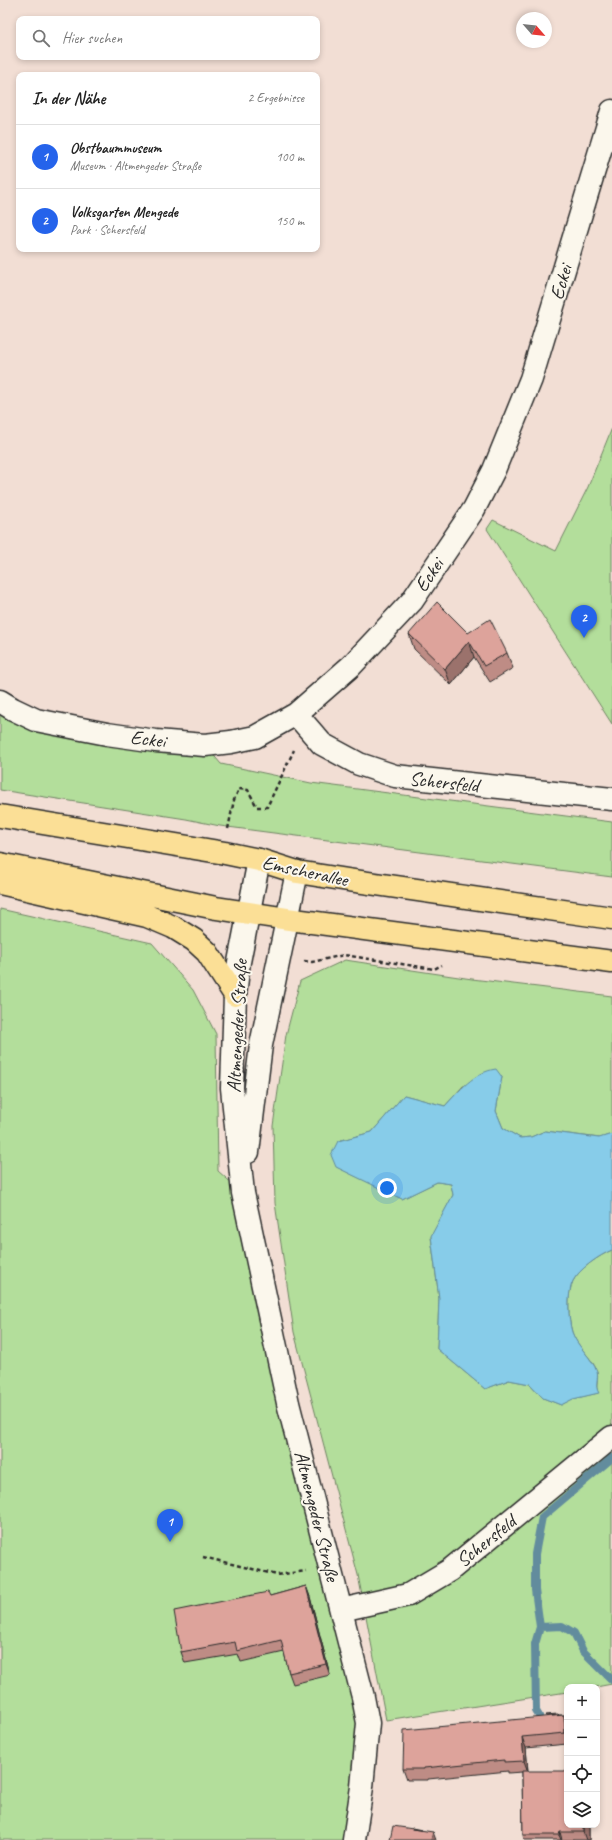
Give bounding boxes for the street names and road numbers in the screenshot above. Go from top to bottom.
street label: Eckei [544,259,579,303]
street label: Eckei [409,552,450,597]
street label: Eckei [129,724,169,754]
street label: Schersfeld [408,766,483,798]
street label: Emscherallee [260,850,352,893]
street label: Altmengeder Straße [221,957,253,1093]
street label: Altmengeder Straße [289,1448,346,1585]
street label: Schersfeld [451,1507,523,1573]

